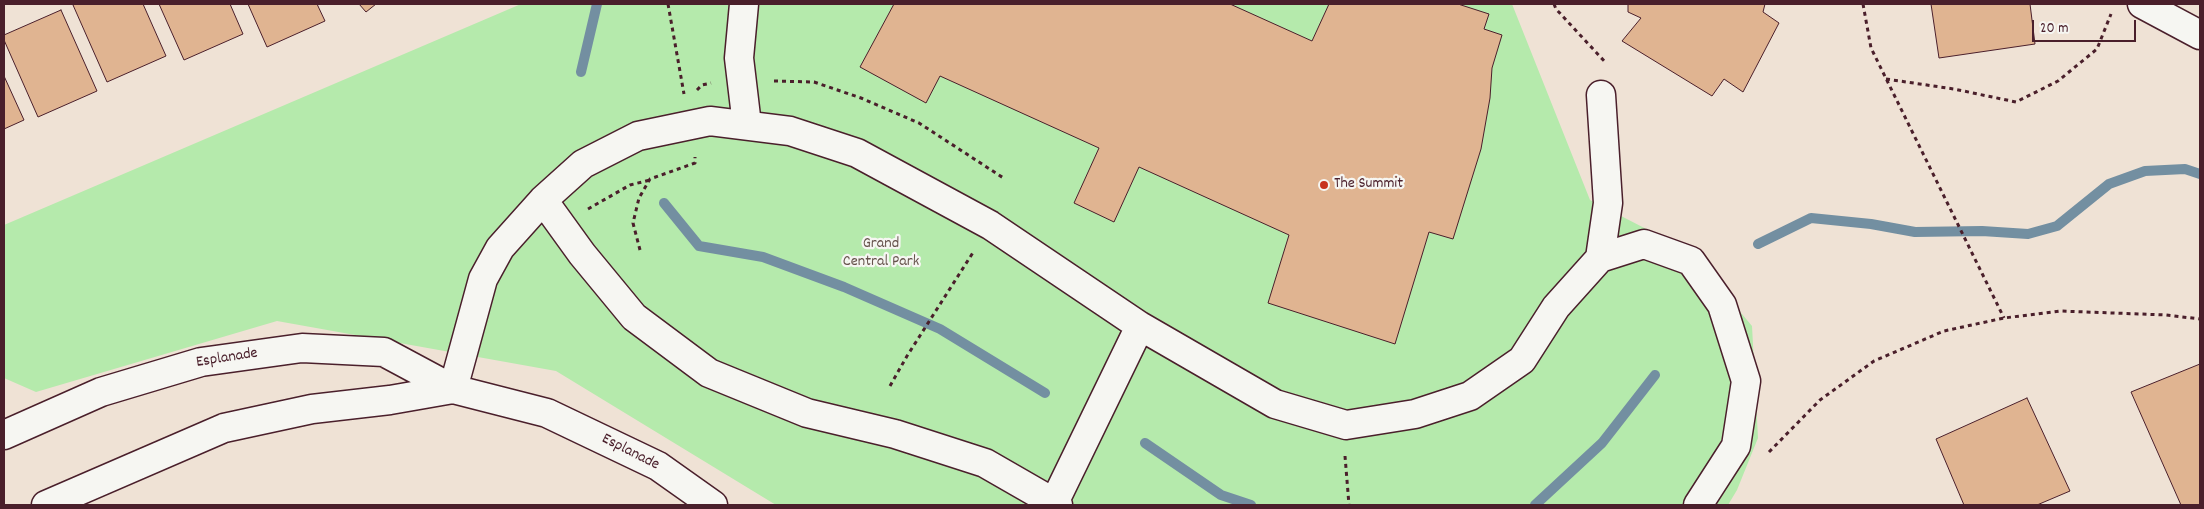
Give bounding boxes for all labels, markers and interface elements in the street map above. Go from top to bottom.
scale bar [2034,10,2138,42]
text: 20 m [2040,18,2068,40]
place label: The Summit [1334,175,1403,195]
marker: The Summit [1318,179,1330,191]
park label: Grand Central Park [843,235,919,273]
street label: Esplanade [195,345,259,373]
street label: Esplanade [598,430,662,476]

